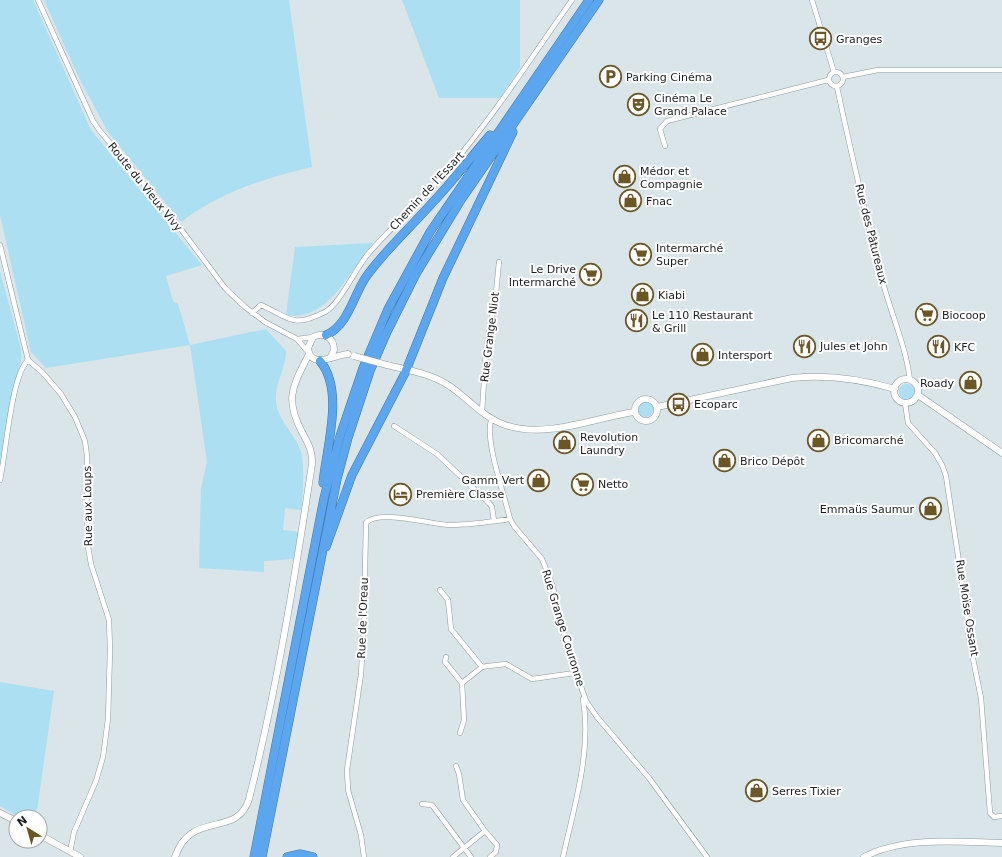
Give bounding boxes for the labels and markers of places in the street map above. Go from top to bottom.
bus stop icon: Granges [807,26,833,52]
place label: Granges [836,33,883,46]
parking icon: Parking Cinéma [598,64,624,90]
place label: Parking Cinéma [626,71,712,84]
theatre icon: Cinéma Le Grand Palace [625,91,651,117]
place label: Cinéma Le Grand Palace [654,92,727,118]
shop icon: Médor et Compagnie [612,164,638,190]
place label: Médor et Compagnie [640,165,703,191]
shop icon: Fnac [617,188,643,214]
place label: Fnac [646,195,672,208]
supermarket icon: Intermarché Super [628,241,654,267]
place label: Intermarché Super [656,242,723,268]
supermarket icon: Le Drive Intermarché [578,262,604,288]
place label: Le Drive Intermarché [509,263,576,289]
shop icon: Kiabi [629,282,655,308]
place label: Kiabi [658,289,685,302]
supermarket icon: Biocoop [913,302,939,328]
restaurant icon: Le 110 Restaurant & Grill [624,308,650,334]
place label: Le 110 Restaurant & Grill [652,309,754,335]
place label: Biocoop [942,309,986,322]
restaurant icon: Jules et John [792,333,818,359]
restaurant icon: KFC [926,334,952,360]
place label: Jules et John [819,340,888,353]
place label: KFC [954,341,976,354]
shop icon: Intersport [690,342,716,368]
place label: Intersport [718,349,773,362]
shop icon: Roady [957,370,983,396]
place label: Roady [920,377,954,390]
bus stop icon: Ecoparc [665,391,691,417]
place label: Ecoparc [694,398,738,411]
shop icon: Bricomarché [806,427,832,453]
shop icon: Revolution Laundry [552,430,578,456]
place label: Revolution Laundry [580,431,638,457]
place label: Bricomarché [834,434,904,447]
shop icon: Brico Dépôt [711,448,737,474]
place label: Brico Dépôt [740,455,805,468]
shop icon: Gamm Vert [526,467,552,493]
supermarket icon: Netto [569,471,595,497]
place label: Gamm Vert [462,474,525,487]
place label: Netto [598,478,629,491]
hotel icon: Première Classe [387,481,413,507]
place label: Première Classe [416,488,505,501]
shop icon: Emmaüs Saumur [917,496,943,522]
place label: Emmaüs Saumur [820,503,914,516]
shop icon: Serres Tixier [743,778,769,804]
place label: Serres Tixier [772,785,841,798]

